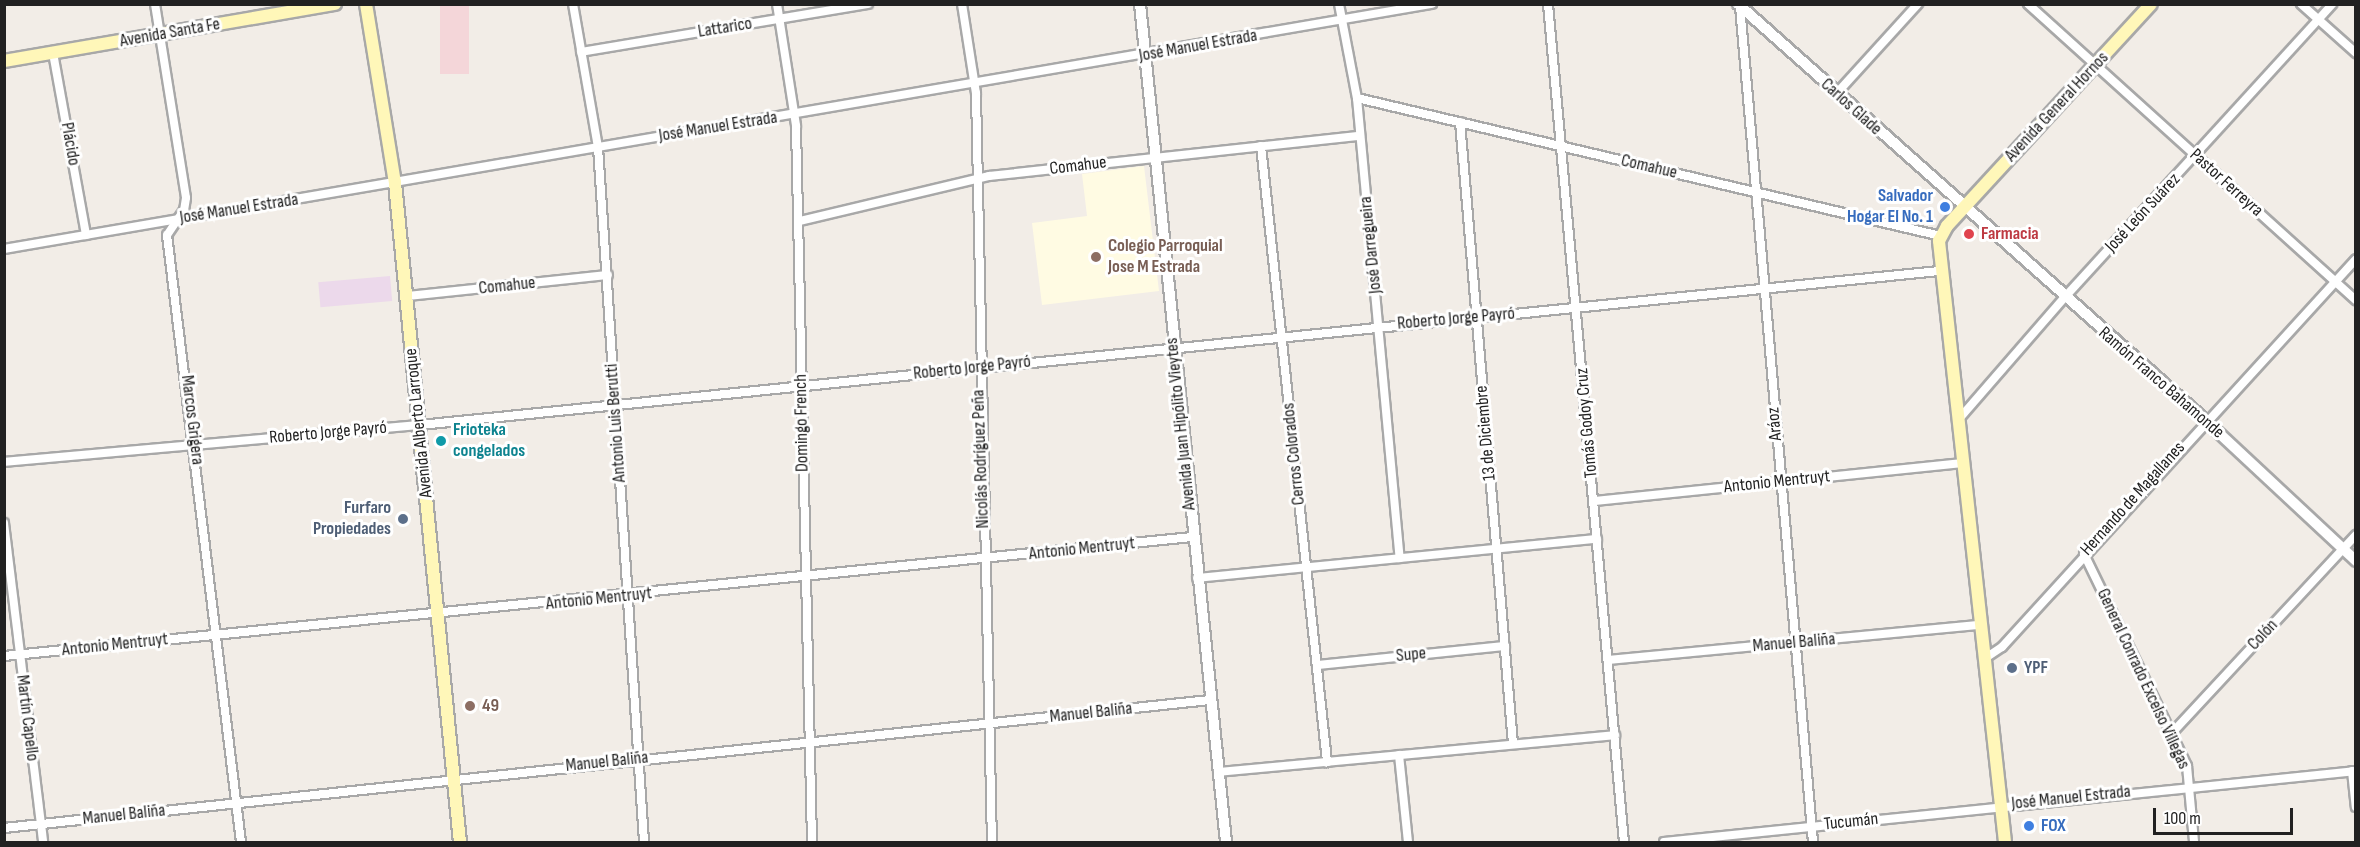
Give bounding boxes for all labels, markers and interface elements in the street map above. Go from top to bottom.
street label: Lattarico [696,13,754,43]
street label: Avenida Santa Fe [118,14,222,52]
street label: José Manuel Estrada [1137,25,1259,67]
street label: Avenida General Hornos [2001,48,2113,166]
street label: Carlos Glade [1816,74,1886,140]
street label: José Manuel Estrada [657,107,779,147]
street label: Plácido [56,121,84,167]
street label: Pastor Ferreyra [2185,144,2267,222]
street label: Comahue [1619,150,1679,184]
street label: Comahue [1048,152,1108,180]
street label: José León Suárez [2101,169,2185,257]
place label: Salvador Hogar El No. 1 [1847,186,1933,228]
street label: José Manuel Estrada [178,189,300,229]
street label: José Darregueira [1355,195,1387,295]
marker: Salvador Hogar El No. 1 [1938,200,1952,214]
place label: Farmacia [1981,223,2039,245]
marker: Farmacia [1962,227,1976,241]
place label: Colegio Parroquial Jose M Estrada [1108,236,1223,278]
marker: Colegio Parroquial Jose M Estrada [1089,250,1103,264]
street label: Comahue [478,272,536,300]
street label: Roberto Jorge Payró [1396,303,1516,335]
street label: Ramón Franco Bahamonde [2094,323,2228,443]
street label: Avenida Juan Hipólito Vieytes [1161,337,1201,511]
street label: Avenida Alberto Larroque [400,347,438,499]
street label: Roberto Jorge Payró [912,351,1032,385]
street label: Antonio Luis Berutti [601,363,631,483]
street label: Tomás Godoy Cruz [1571,367,1603,479]
street label: Marcos Grigera [176,374,208,466]
street label: Domingo French [790,374,814,472]
street label: 13 de Diciembre [1471,385,1501,481]
street label: Nicolás Rodríguez Peña [968,389,994,529]
street label: Cerros Colorados [1278,402,1310,506]
street label: Aráoz [1763,406,1787,442]
street label: Roberto Jorge Payró [268,417,388,449]
place label: Frioteka congelados [453,420,525,462]
marker: Frioteka congelados [434,434,448,448]
street label: Hernando de Magallanes [2076,438,2190,560]
street label: Antonio Mentruyt [1723,466,1831,498]
place label: Furfaro Propiedades [313,498,391,540]
marker: Furfaro Propiedades [396,512,410,526]
street label: Antonio Mentruyt [1028,533,1136,565]
street label: Antonio Mentruyt [545,583,653,615]
street label: General Conrado Excelso Villegas [2092,585,2194,773]
street label: Colón [2243,615,2283,655]
street label: Antonio Mentruyt [61,629,169,661]
street label: Manuel Baliña [1752,629,1836,657]
street label: Supe [1395,643,1427,667]
place label: YPF [2024,657,2048,679]
marker: YPF [2005,661,2019,675]
street label: Martín Capello [11,674,43,762]
place label: 49 [482,695,499,717]
street label: Manuel Baliña [1049,698,1133,728]
marker: 49 [463,699,477,713]
street label: Manuel Baliña [565,747,649,777]
street label: José Manuel Estrada [2010,781,2132,815]
scale bar [2156,796,2296,834]
street label: Manuel Baliña [82,800,166,830]
street label: Tucumán [1823,808,1879,836]
text: 100 m [2164,808,2201,829]
place label: FOX [2041,815,2066,837]
marker: FOX [2022,819,2036,833]

